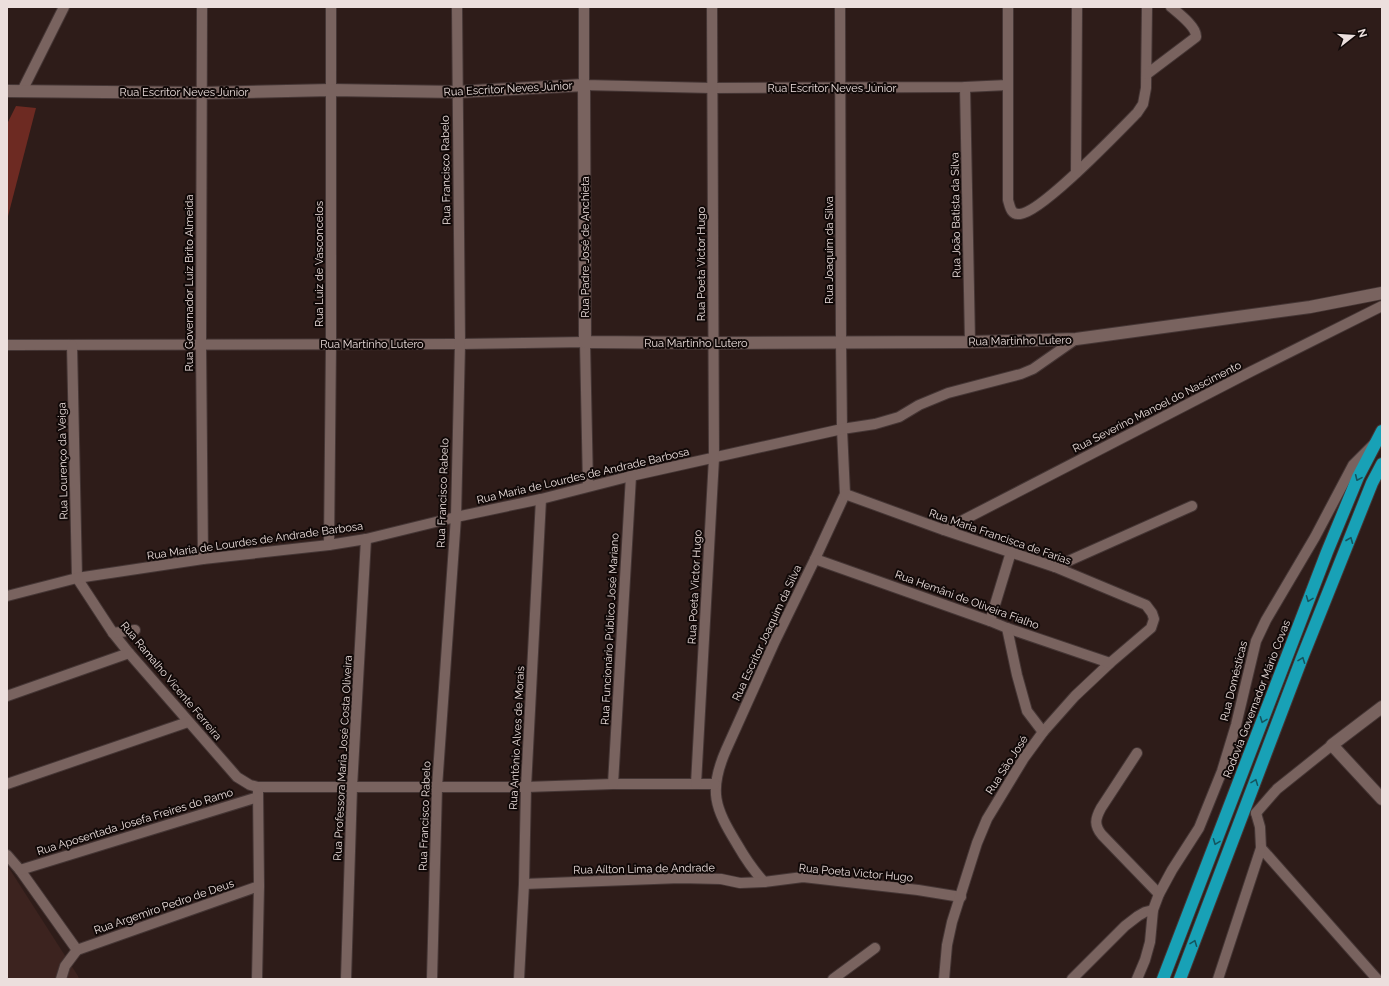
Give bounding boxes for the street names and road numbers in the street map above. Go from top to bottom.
street label: Rua Escritor Neves Júnior [443,79,573,99]
street label: Rua Escritor Neves Júnior [768,82,897,95]
street label: Rua Escritor Neves Júnior [120,86,249,99]
street label: Rua Francisco Rabelo [439,115,453,225]
street label: Rua João Batista da Silva [948,152,964,278]
street label: Rua Padre José de Anchieta [579,176,592,318]
street label: Rua Governador Luiz Brito Almeida [183,195,196,371]
street label: Rua Joaquim da Silva [823,196,836,304]
street label: Rua Luiz de Vasconcelos [313,201,326,327]
street label: Rua Poeta Victor Hugo [695,206,708,321]
street label: Rua Martinho Lutero [968,334,1072,348]
street label: Rua Martinho Lutero [644,337,748,350]
street label: Rua Martinho Lutero [320,338,424,351]
street label: Rua Severino Manoel do Nascimento [1071,358,1244,455]
street label: Rua Lourenço da Veiga [55,402,71,520]
street label: Rua Francisco Rabelo [435,438,451,548]
street label: Rua Maria de Lourdes de Andrade Barbosa [475,445,691,507]
street label: Rua Maria Francisca de Farias [927,507,1073,567]
street label: Rua Maria de Lourdes de Andrade Barbosa [146,519,364,563]
street label: Rua Poeta Victor Hugo [686,529,705,645]
street label: Rua Funcionário Público José Mariano [598,532,622,725]
street label: Rua Escritor Joaquim da Silva [730,563,804,703]
street label: Rua Hemâni de Oliveira Fialho [893,568,1041,632]
street label: Rodovia Governador Mário Covas [1221,618,1293,780]
street label: Rua Ramalho Vicente Ferreira [118,619,224,743]
street label: Rua Domésticas [1218,640,1250,722]
street label: Rua Professora Maria José Costa Oliveira [331,655,355,861]
street label: Rua Antônio Alves de Morais [507,666,527,810]
street label: Rua São José [983,733,1031,797]
street label: Rua Francisco Rabelo [417,761,433,871]
street label: Rua Aposentada Josefa Freires do Ramo [35,786,235,858]
street label: Rua Aílton Lima de Andrade [573,861,715,877]
street label: Rua Poeta Victor Hugo [798,862,914,885]
street label: Rua Argemiro Pedro de Deus [92,877,236,937]

